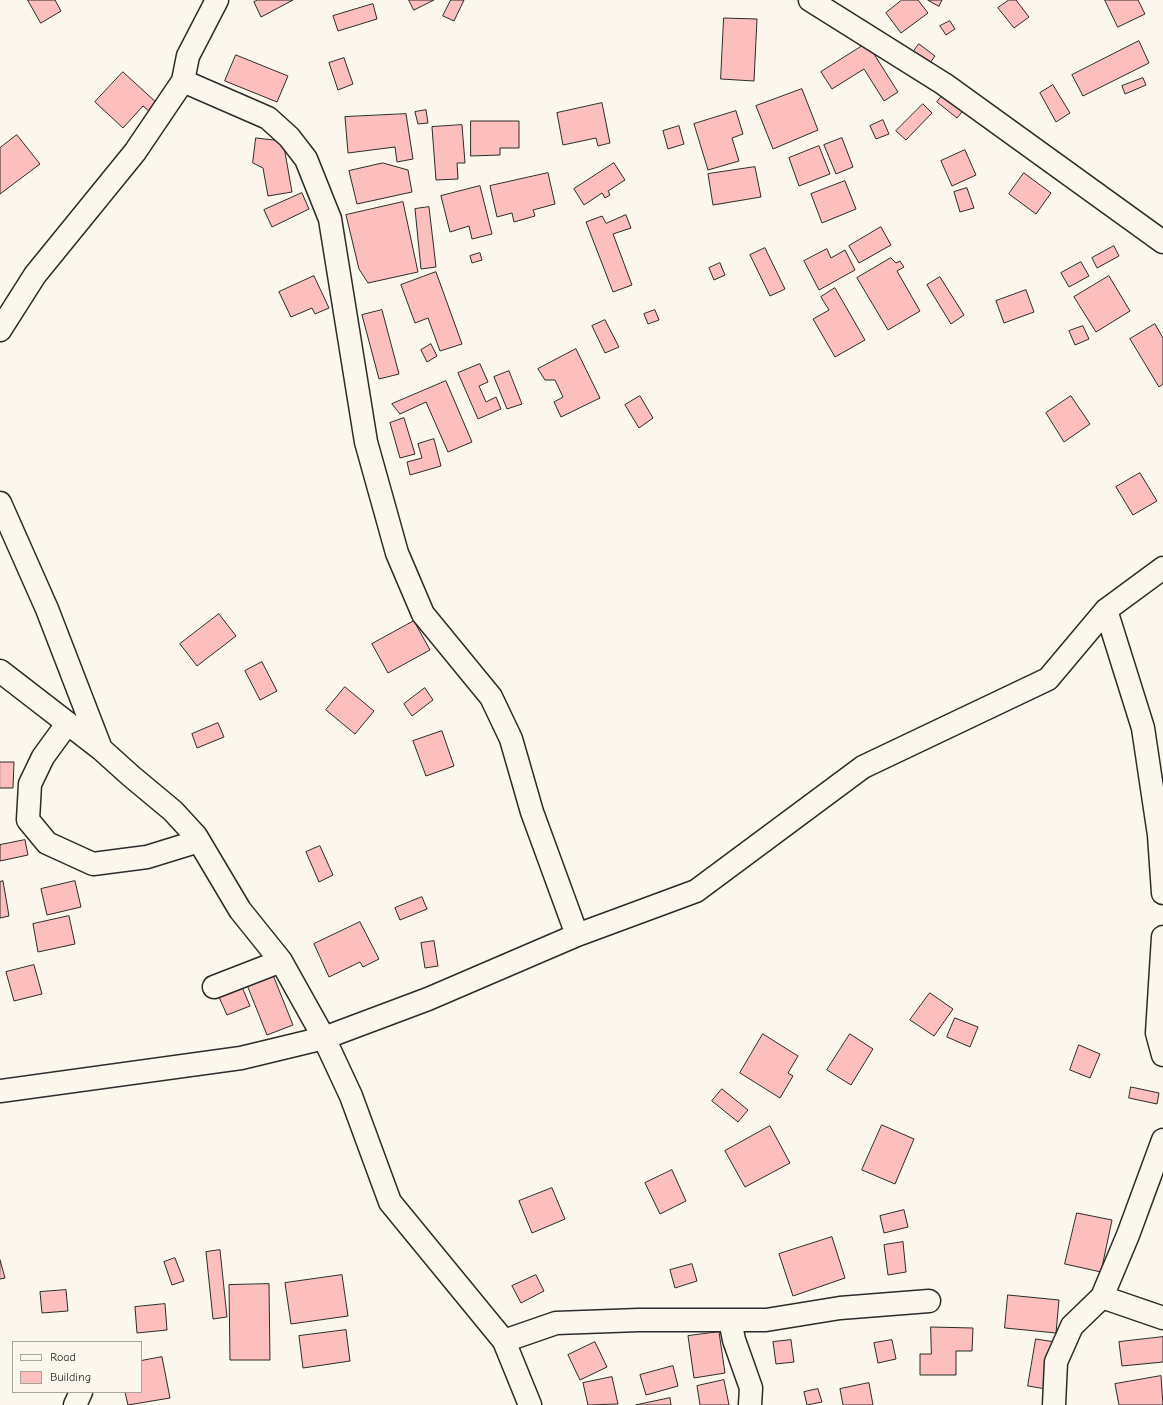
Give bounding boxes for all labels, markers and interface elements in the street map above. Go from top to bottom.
legend [12,1341,142,1393]
text: Road [50,1350,76,1364]
text: Building [50,1370,91,1384]

